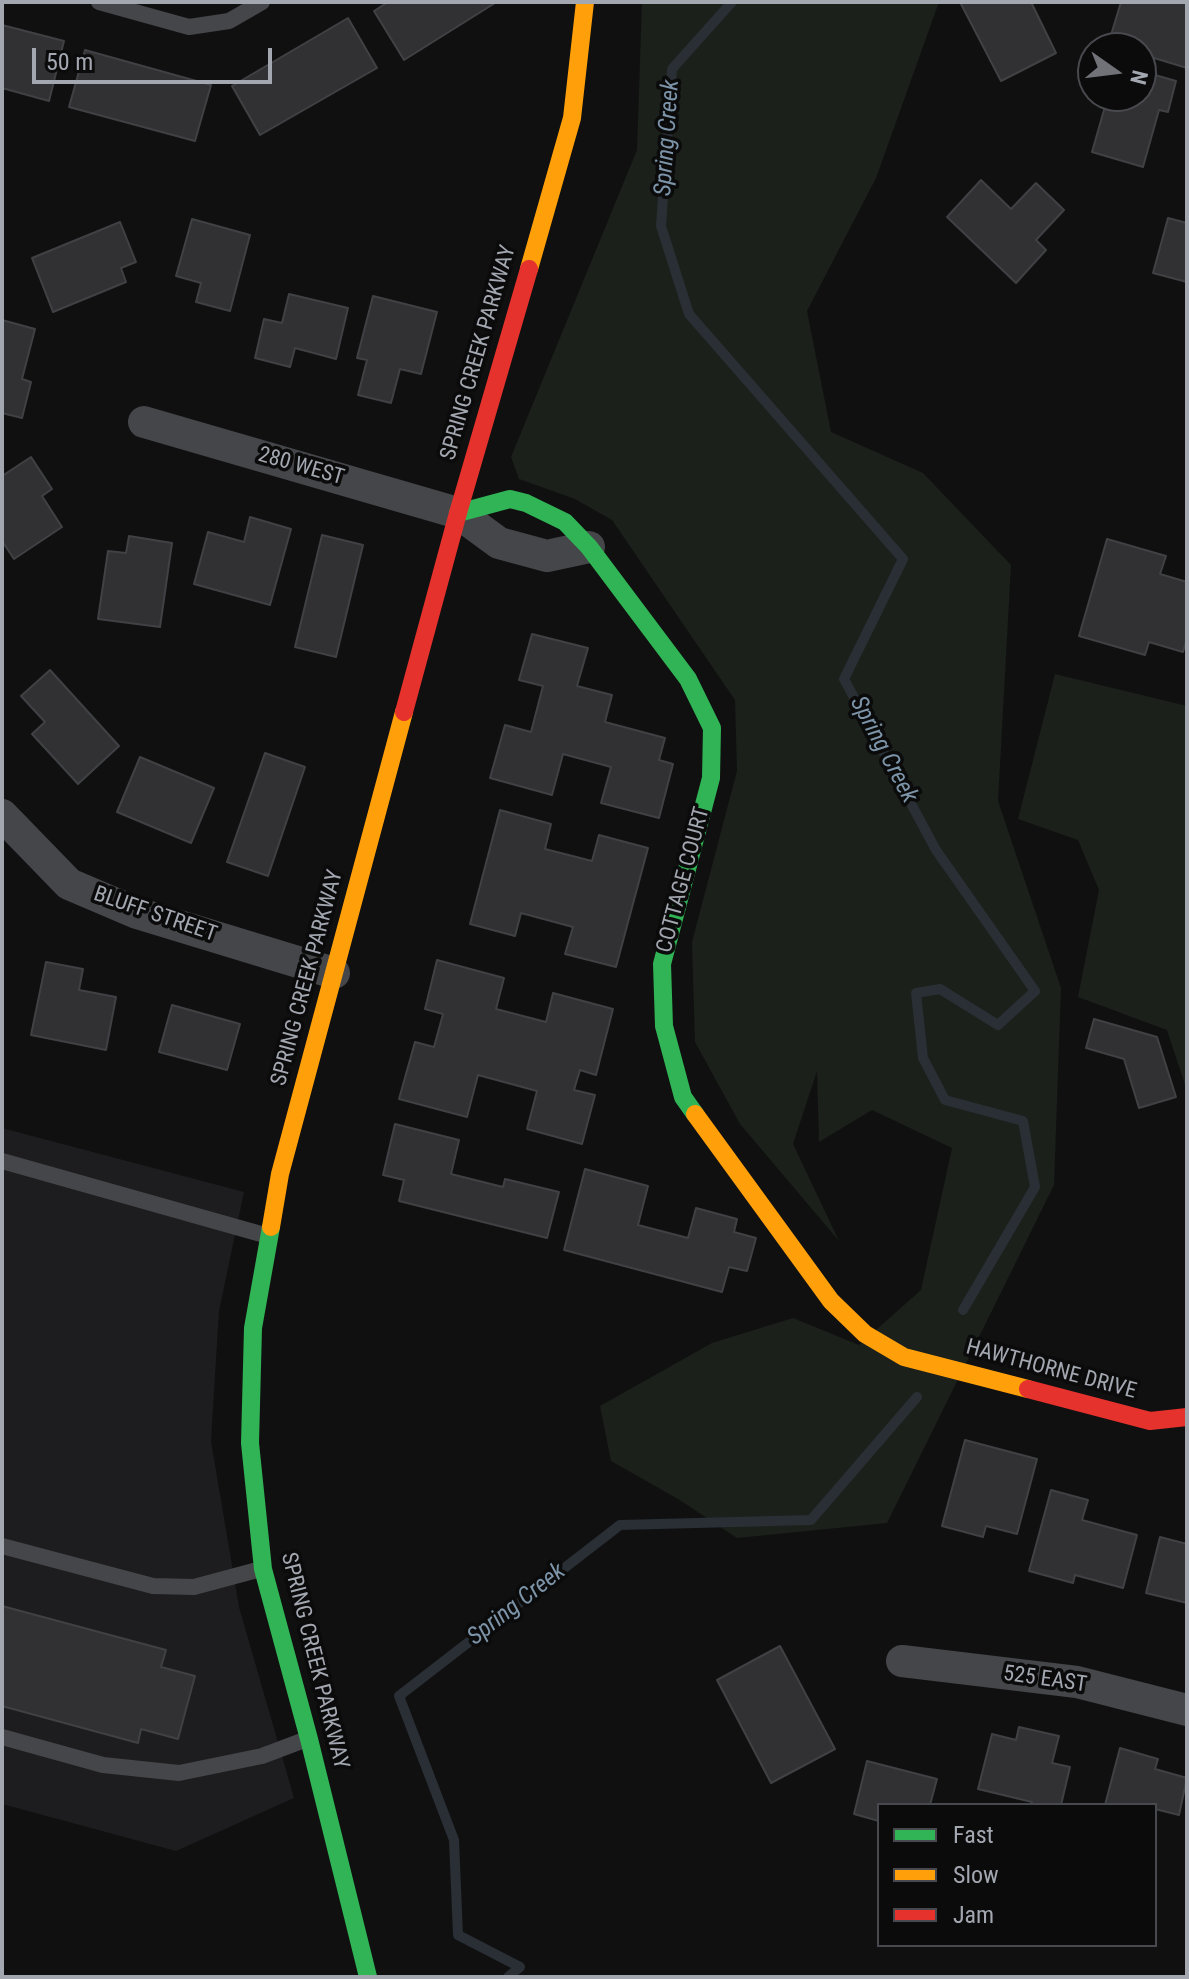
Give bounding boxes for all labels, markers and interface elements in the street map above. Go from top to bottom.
scale bar [36,32,276,82]
north arrow [1077,32,1157,112]
text: 50 m [46,48,93,76]
text: N [1125,68,1153,87]
water label: Spring Creek [650,79,686,197]
street label: SPRING CREEK PARKWAY [436,243,522,463]
street label: 280 WEST [255,442,347,492]
water label: Spring Creek [843,692,923,808]
street label: COTTAGE COURT [652,804,716,956]
street label: SPRING CREEK PARKWAY [267,867,349,1089]
street label: BLUFF STREET [90,882,220,948]
street label: HAWTHORNE DRIVE [963,1335,1139,1405]
street label: SPRING CREEK PARKWAY [274,1550,354,1772]
water label: Spring Creek [462,1558,572,1652]
street label: 525 EAST [1002,1661,1088,1699]
legend [877,1803,1157,1947]
text: Fast [953,1821,994,1849]
text: Slow [953,1861,999,1889]
text: Jam [953,1901,994,1929]

